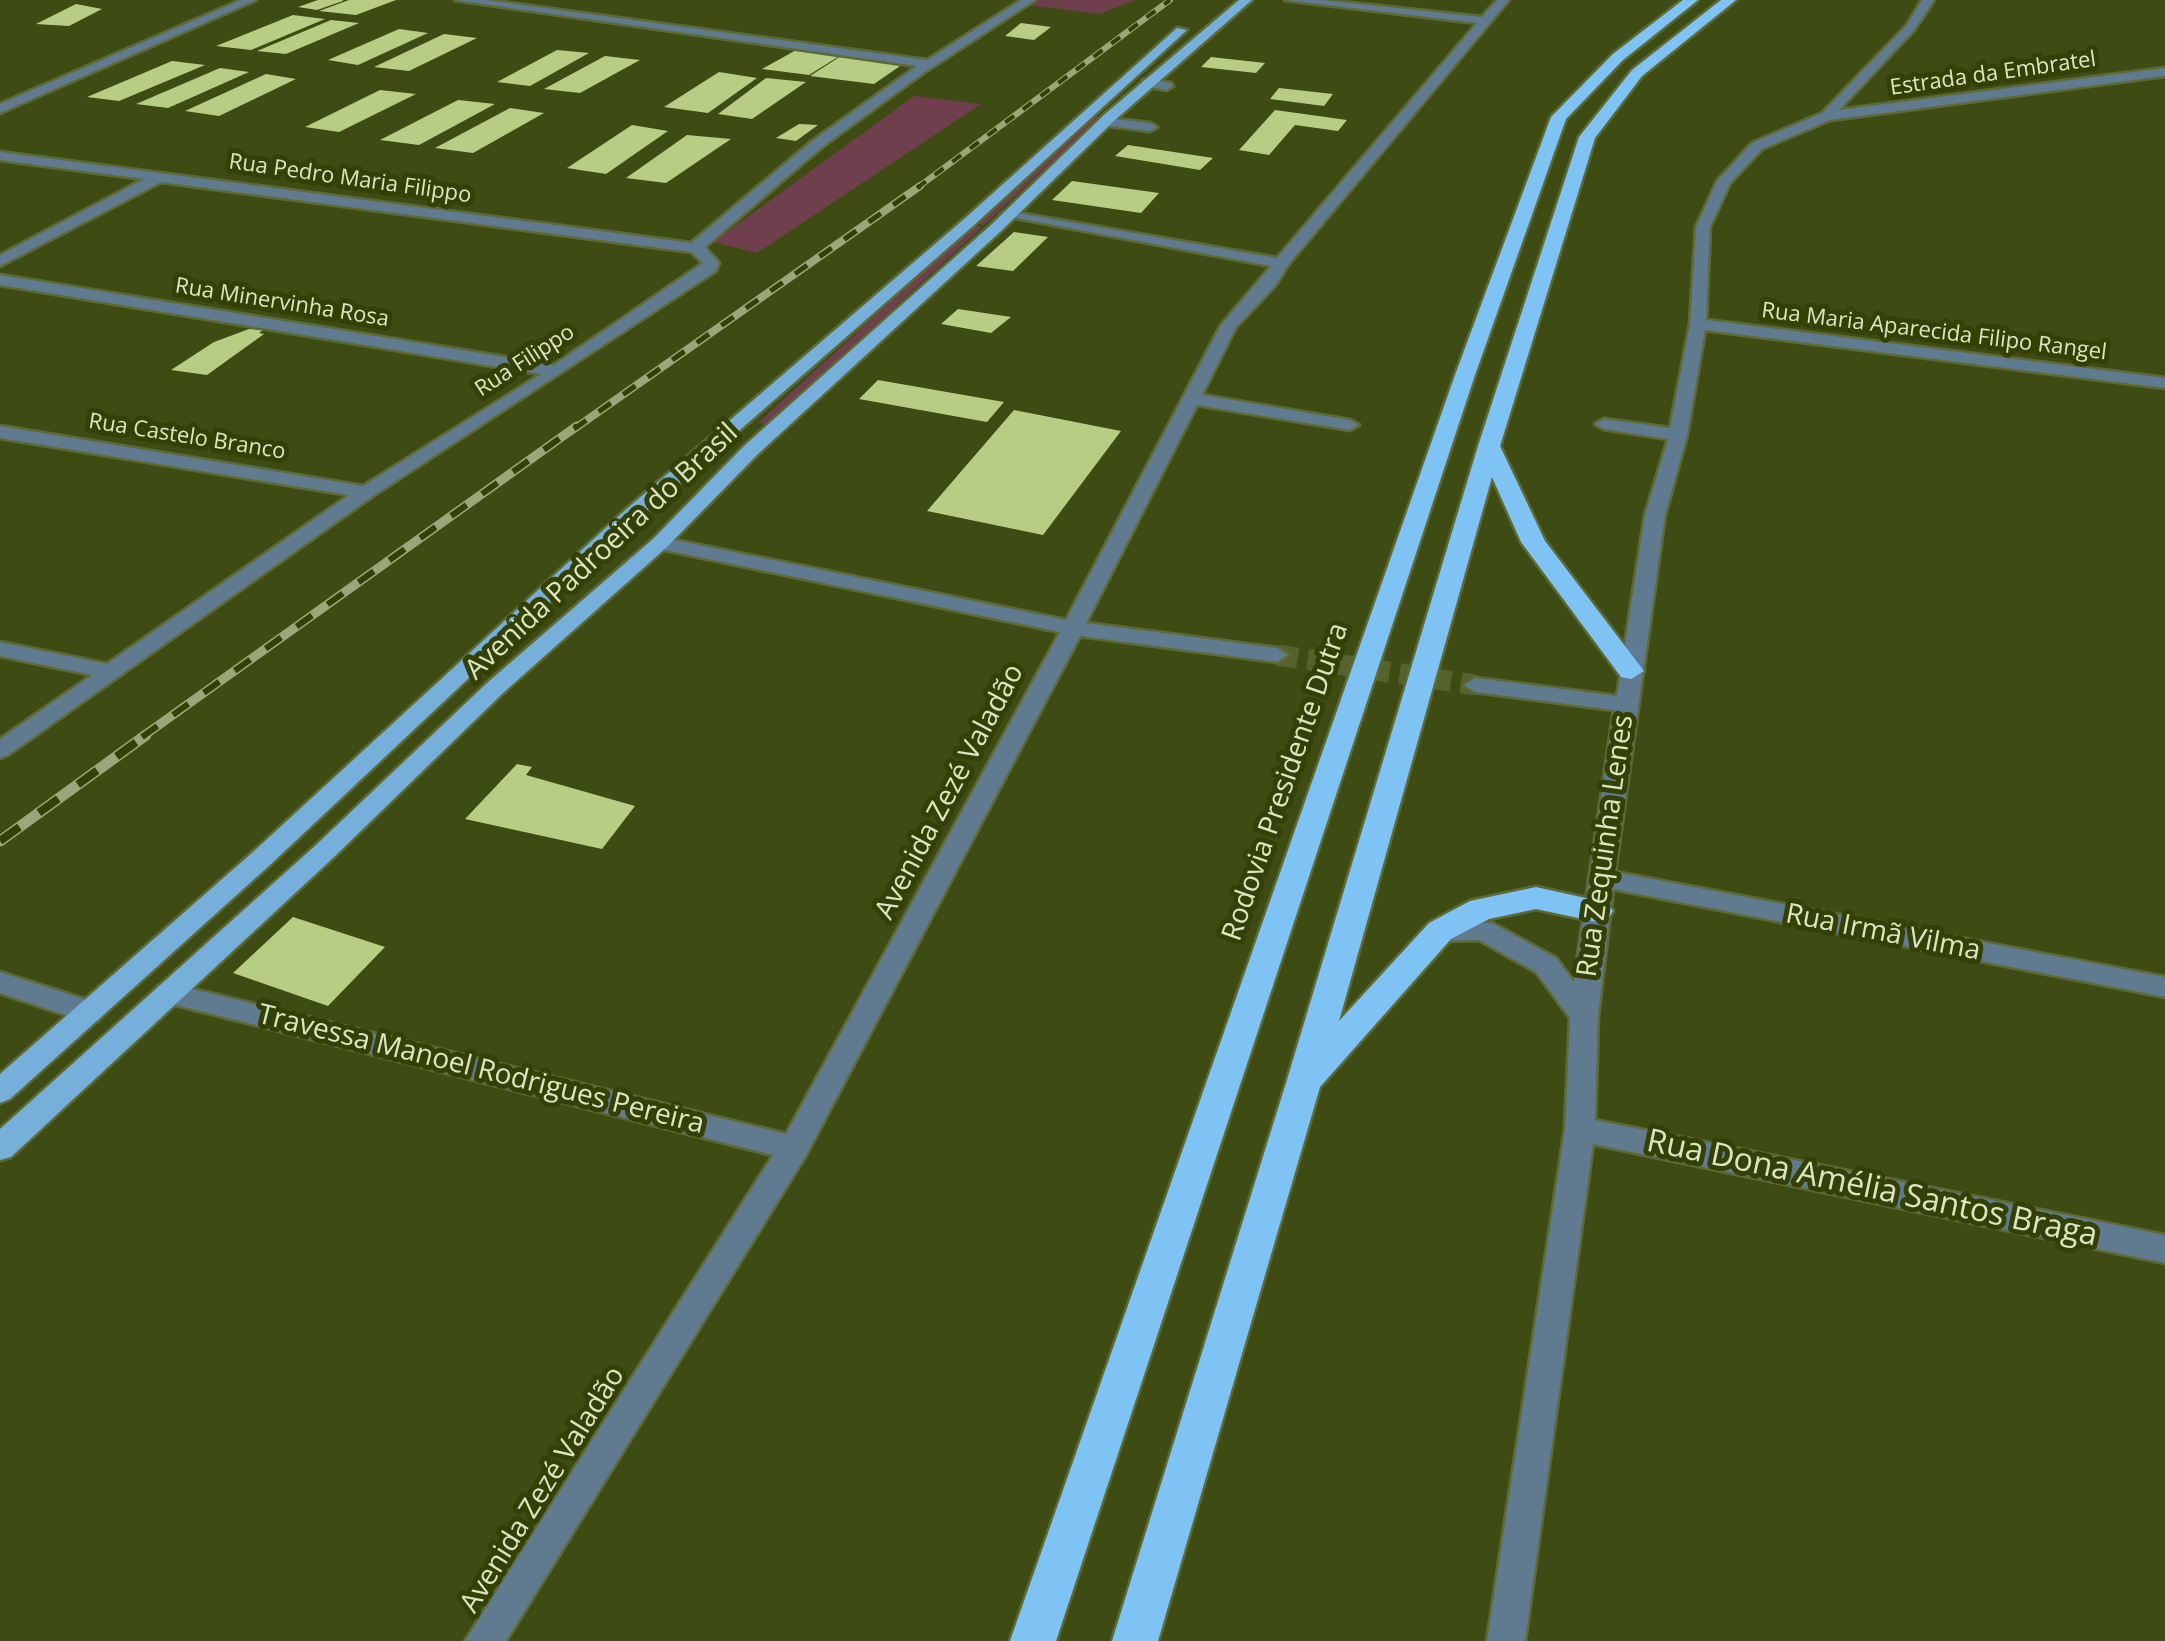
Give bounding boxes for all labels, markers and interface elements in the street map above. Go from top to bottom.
street label: Estrada da Embratel [1888,46,2098,102]
street label: Rua Pedro Maria Filippo [227,149,473,209]
street label: Rua Minervinha Rosa [173,273,391,333]
street label: Rua Maria Aparecida Filipo Rangel [1760,298,2108,366]
street label: Rua Filippo [470,319,580,403]
street label: Rua Castelo Branco [87,408,287,466]
street label: Avenida Padroeira do Brasil [459,417,745,687]
street label: Rodovia Presidente Dutra [1216,619,1356,945]
street label: Avenida Zezé Valadão [869,659,1031,925]
street label: Rua Zequinha Lenes [1571,713,1641,979]
street label: Rua Irmã Vilma [1783,898,1983,968]
street label: Travessa Manoel Rodrigues Pereira [254,998,708,1142]
street label: Rua Dona Amélia Santos Braga [1643,1122,2101,1256]
street label: Avenida Zezé Valadão [454,1361,632,1619]

